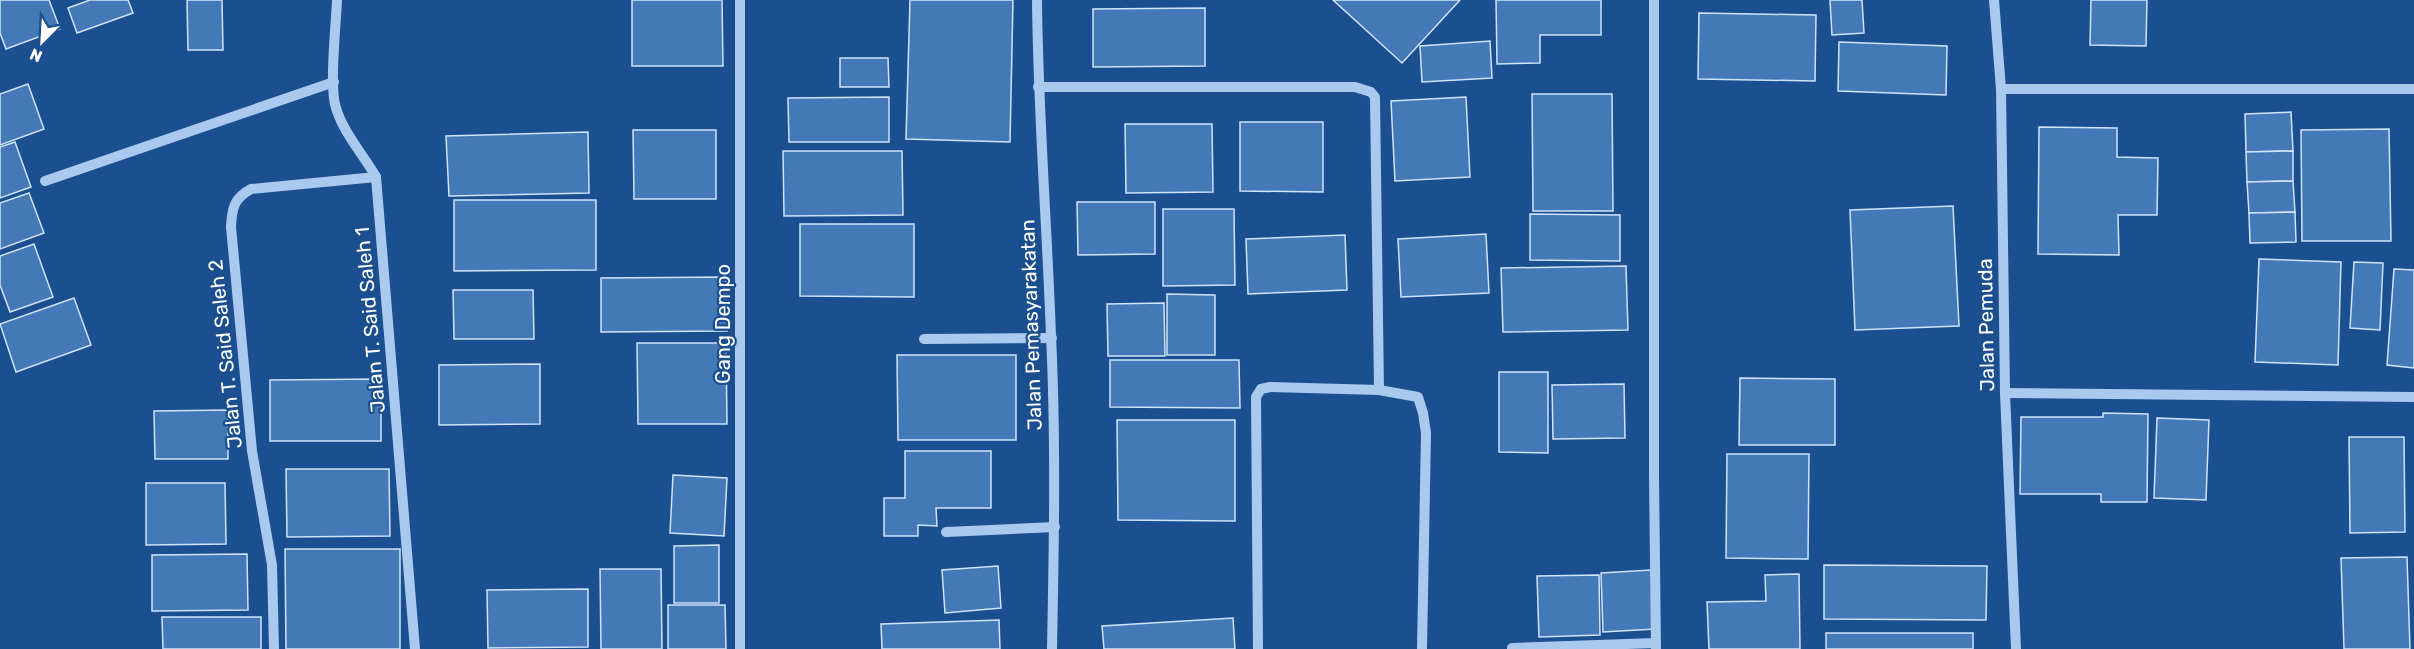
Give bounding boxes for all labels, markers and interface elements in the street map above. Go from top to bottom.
north arrow [12,12,72,72]
text: N [27,44,45,66]
street label: Jalan Pemasyarakatan [1015,219,1047,431]
street label: Jalan T. Said Saleh 1 [350,226,390,414]
street label: Jalan T. Said Saleh 2 [203,258,247,450]
street label: Jalan Pemuda [1973,258,1999,392]
street label: Gang Dempo [711,264,735,384]

